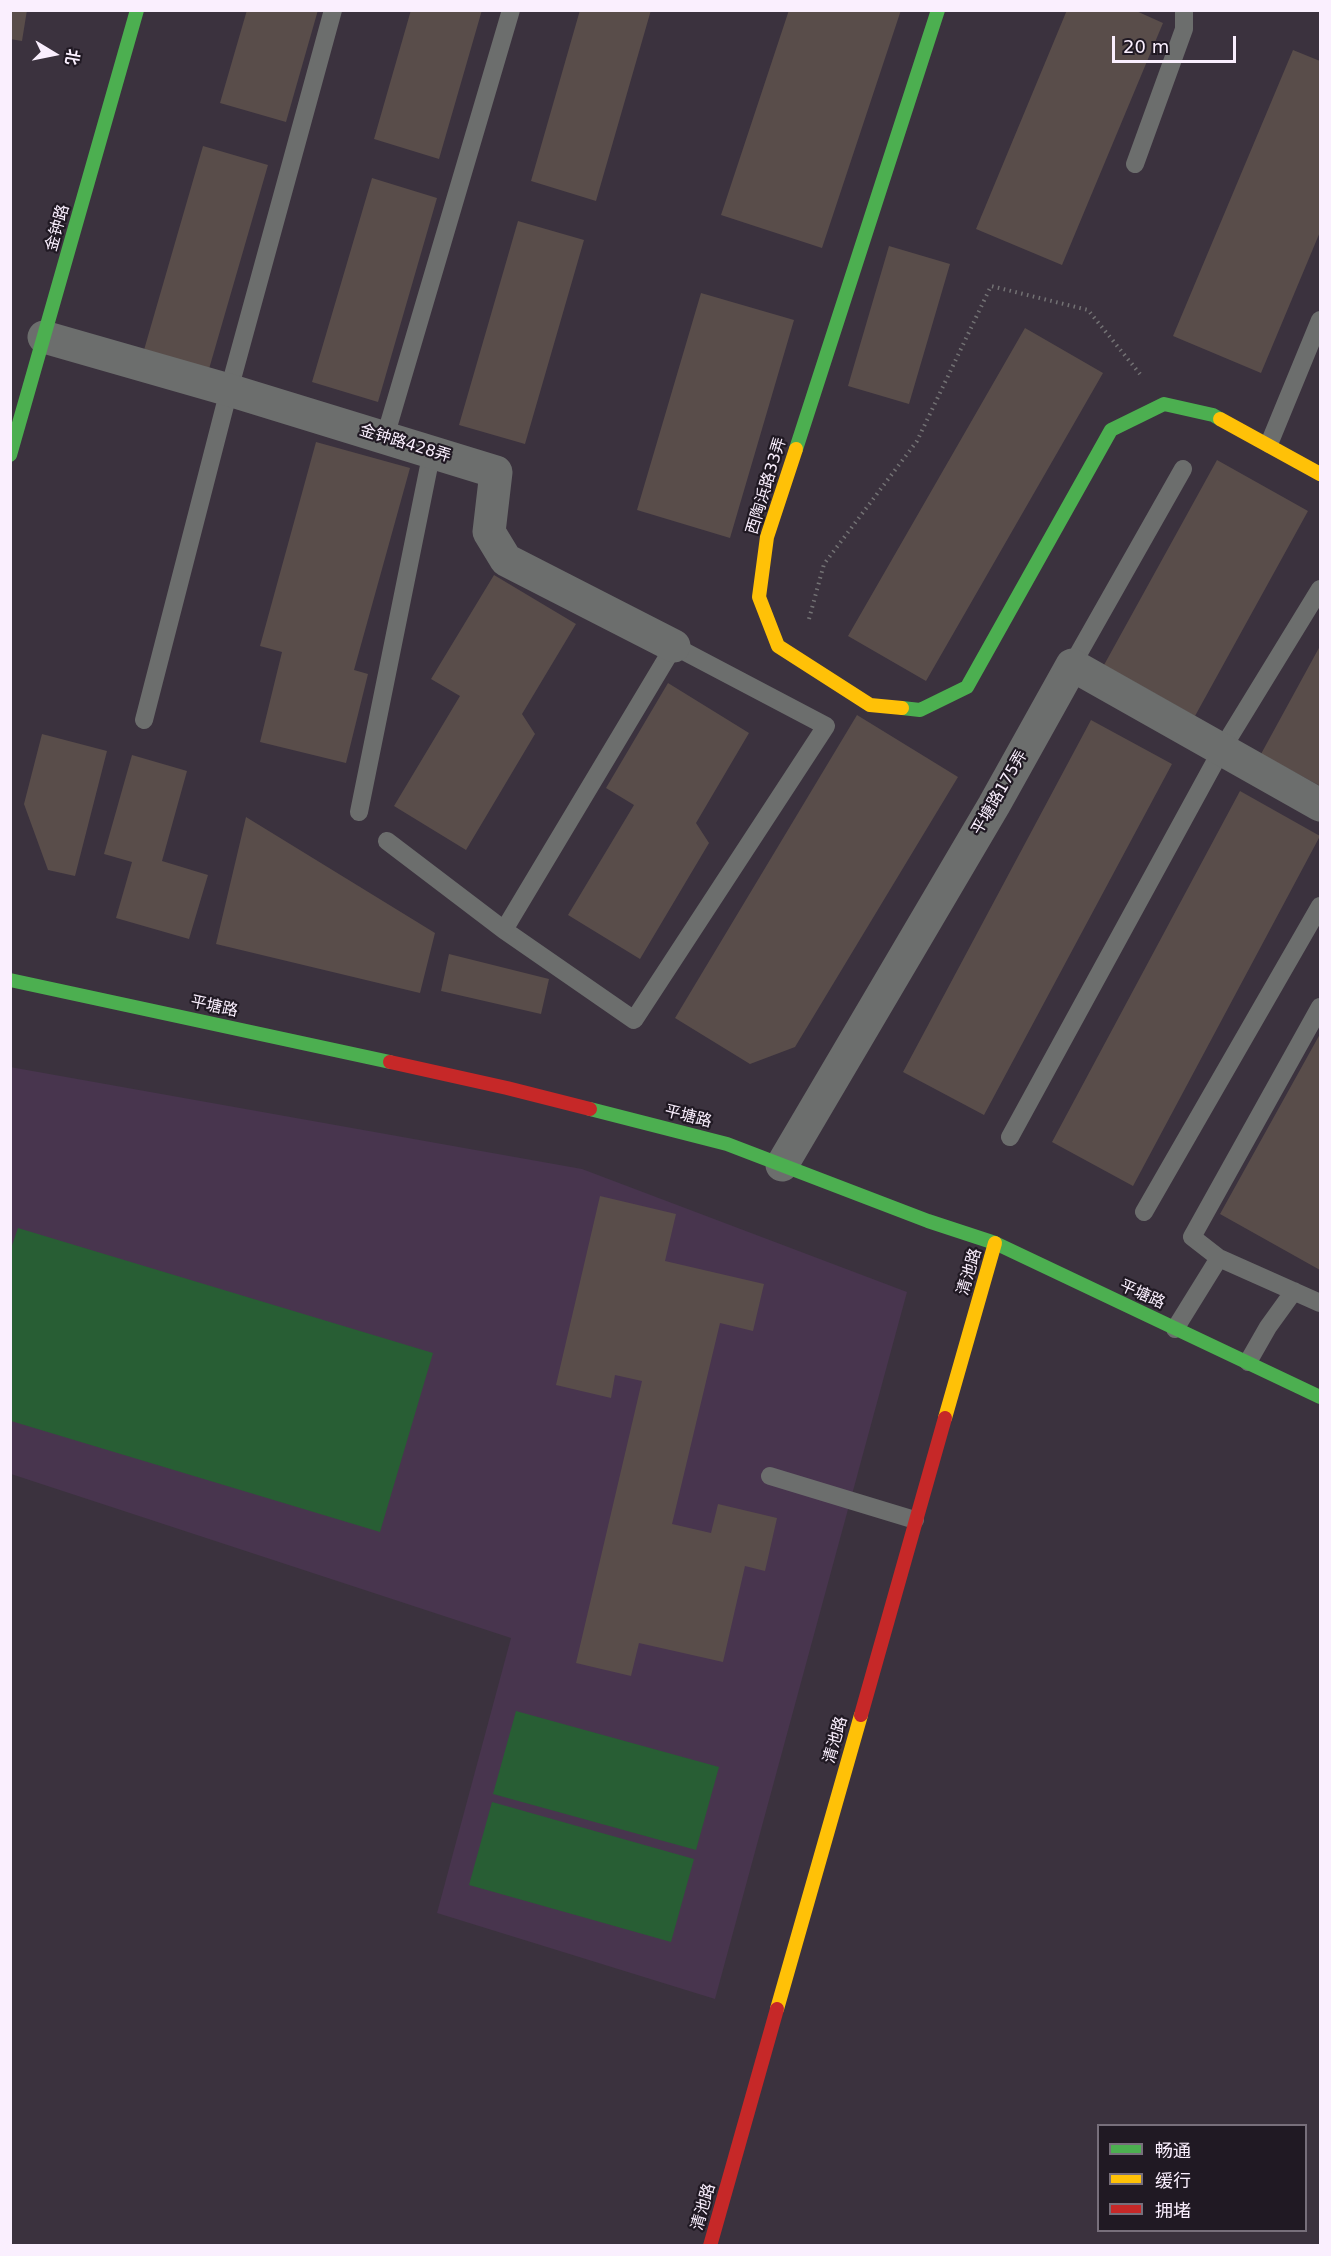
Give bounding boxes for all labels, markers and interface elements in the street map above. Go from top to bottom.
north arrow [24,24,84,84]
scale bar [1115,24,1240,62]
text: 20 m [1123,36,1169,57]
text: 北 [61,48,83,67]
street label: 金钟路 [42,202,74,254]
street label: 金钟路428弄 [357,421,453,467]
street label: 西陶浜路33弄 [743,435,791,537]
street label: 平塘路175弄 [968,747,1032,839]
street label: 平塘路 [189,993,239,1021]
street label: 平塘路 [662,1102,714,1132]
street label: 清池路 [954,1246,986,1298]
street label: 平塘路 [1116,1276,1168,1314]
street label: 清池路 [820,1714,852,1766]
legend [1097,2124,1307,2232]
text: 畅通 [1155,2140,1191,2161]
text: 缓行 [1155,2170,1191,2191]
street label: 清池路 [688,2181,720,2233]
text: 拥堵 [1155,2200,1191,2221]

